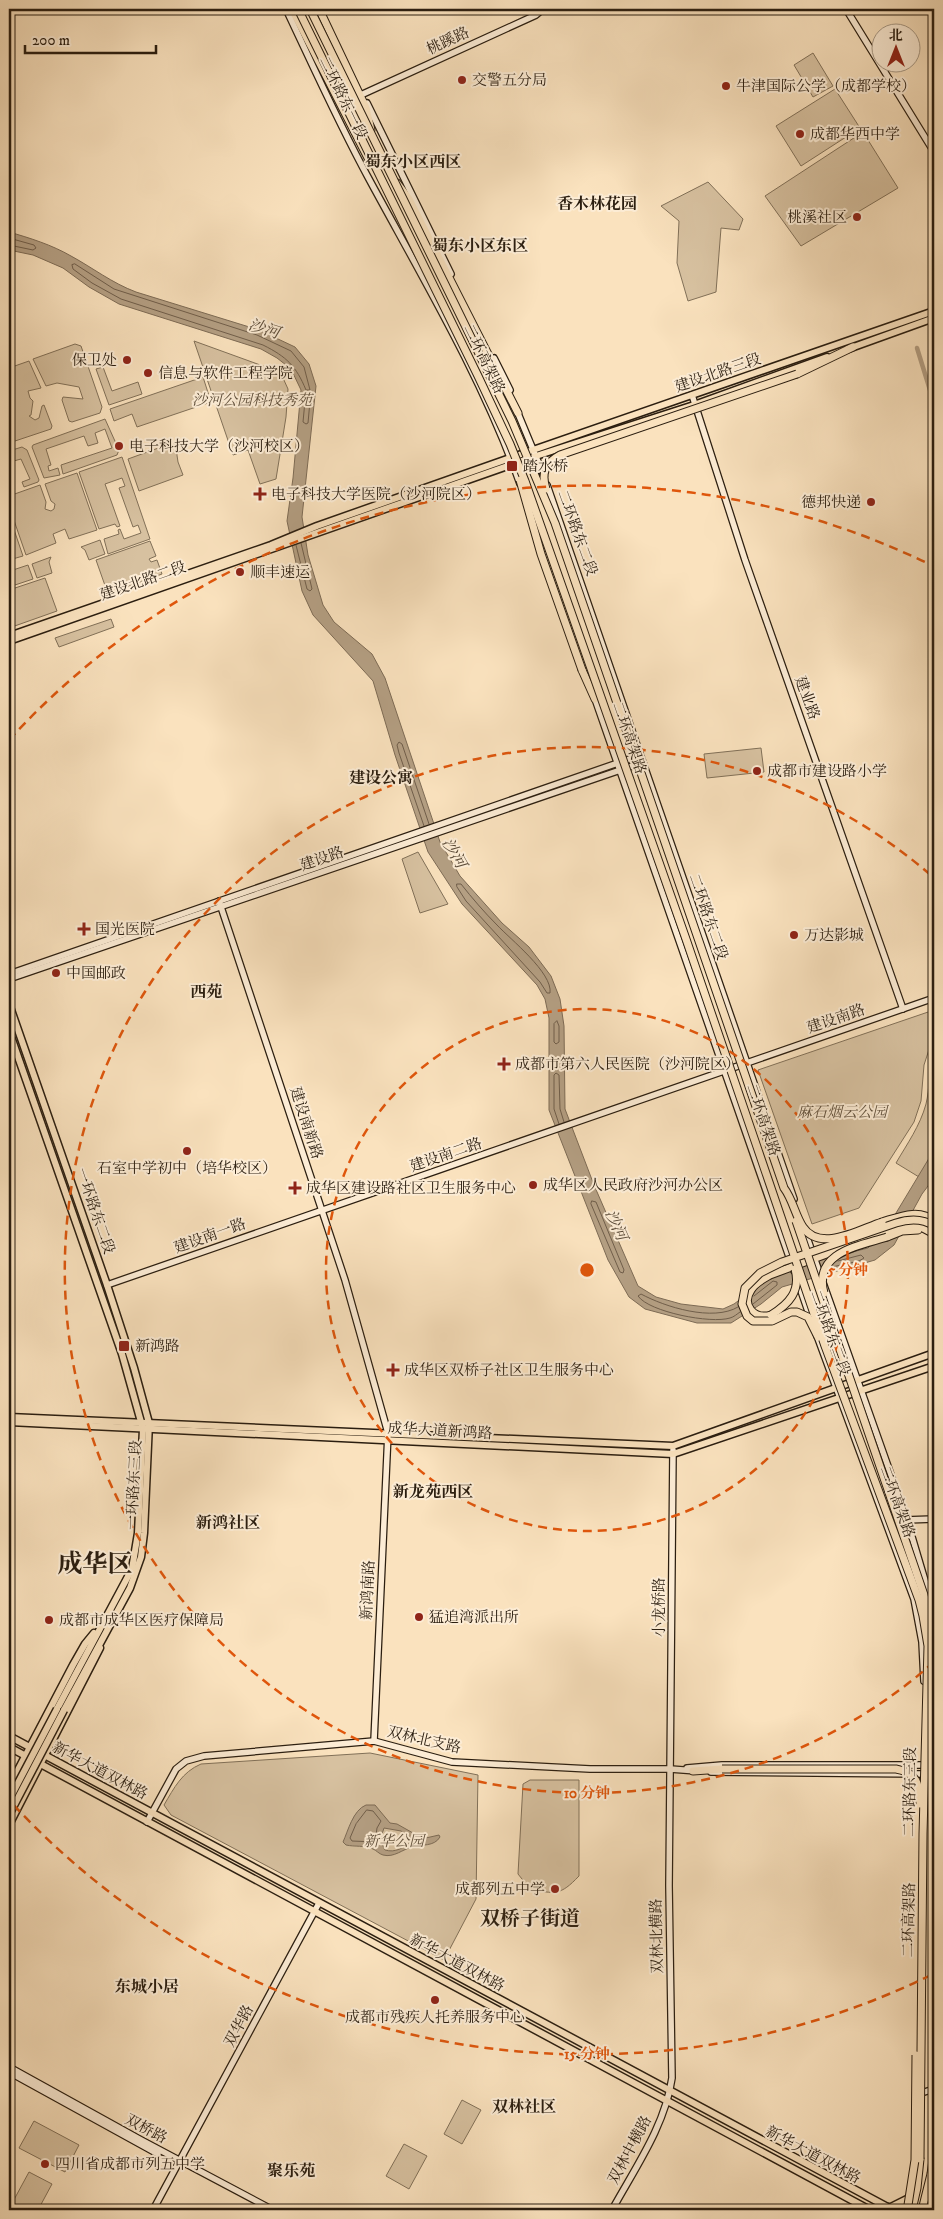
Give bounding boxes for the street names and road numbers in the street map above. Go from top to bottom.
street label: 桃蹊路 [424,23,472,59]
street label: 二环路东一段 [315,53,371,143]
street label: 二环高架路 [459,321,509,397]
street label: 建设北路三段 [672,349,764,397]
street label: 二环路东二段 [553,487,601,579]
street label: 建设北路二段 [97,557,189,605]
street label: 建业路 [790,674,824,722]
street label: 二环高架路 [608,699,650,777]
street label: 建设路 [298,843,346,875]
street label: 二环路东二段 [684,871,732,963]
street label: 建设南路 [805,1000,867,1038]
street label: 二环高架路 [742,1081,784,1159]
street label: 建设南新路 [285,1084,327,1162]
street label: 建设南二路 [407,1134,485,1176]
street label: 一环路东二段 [71,1165,119,1257]
street label: 建设南一路 [172,1214,248,1258]
street label: 二环路东二段 [806,1287,854,1379]
street label: 成华大道新鸿路 [387,1419,493,1443]
street label: 一环路东三段 [122,1440,146,1530]
street label: 二环高架路 [875,1464,919,1540]
street label: 新鸿南路 [357,1560,379,1620]
street label: 小龙桥路 [650,1577,669,1637]
street label: 双林北支路 [385,1722,463,1758]
street label: 新华大道双林路 [49,1738,151,1804]
street label: 二环路东三段 [900,1747,920,1837]
street label: 二环高架路 [899,1882,919,1958]
street label: 双林北横路 [647,1898,667,1974]
street label: 新华大道双林路 [406,1930,508,1996]
street label: 双华路 [220,2002,258,2050]
street label: 双桥路 [122,2110,170,2148]
street label: 双林中横路 [604,2112,656,2188]
street label: 新华大道双林路 [762,2122,864,2188]

